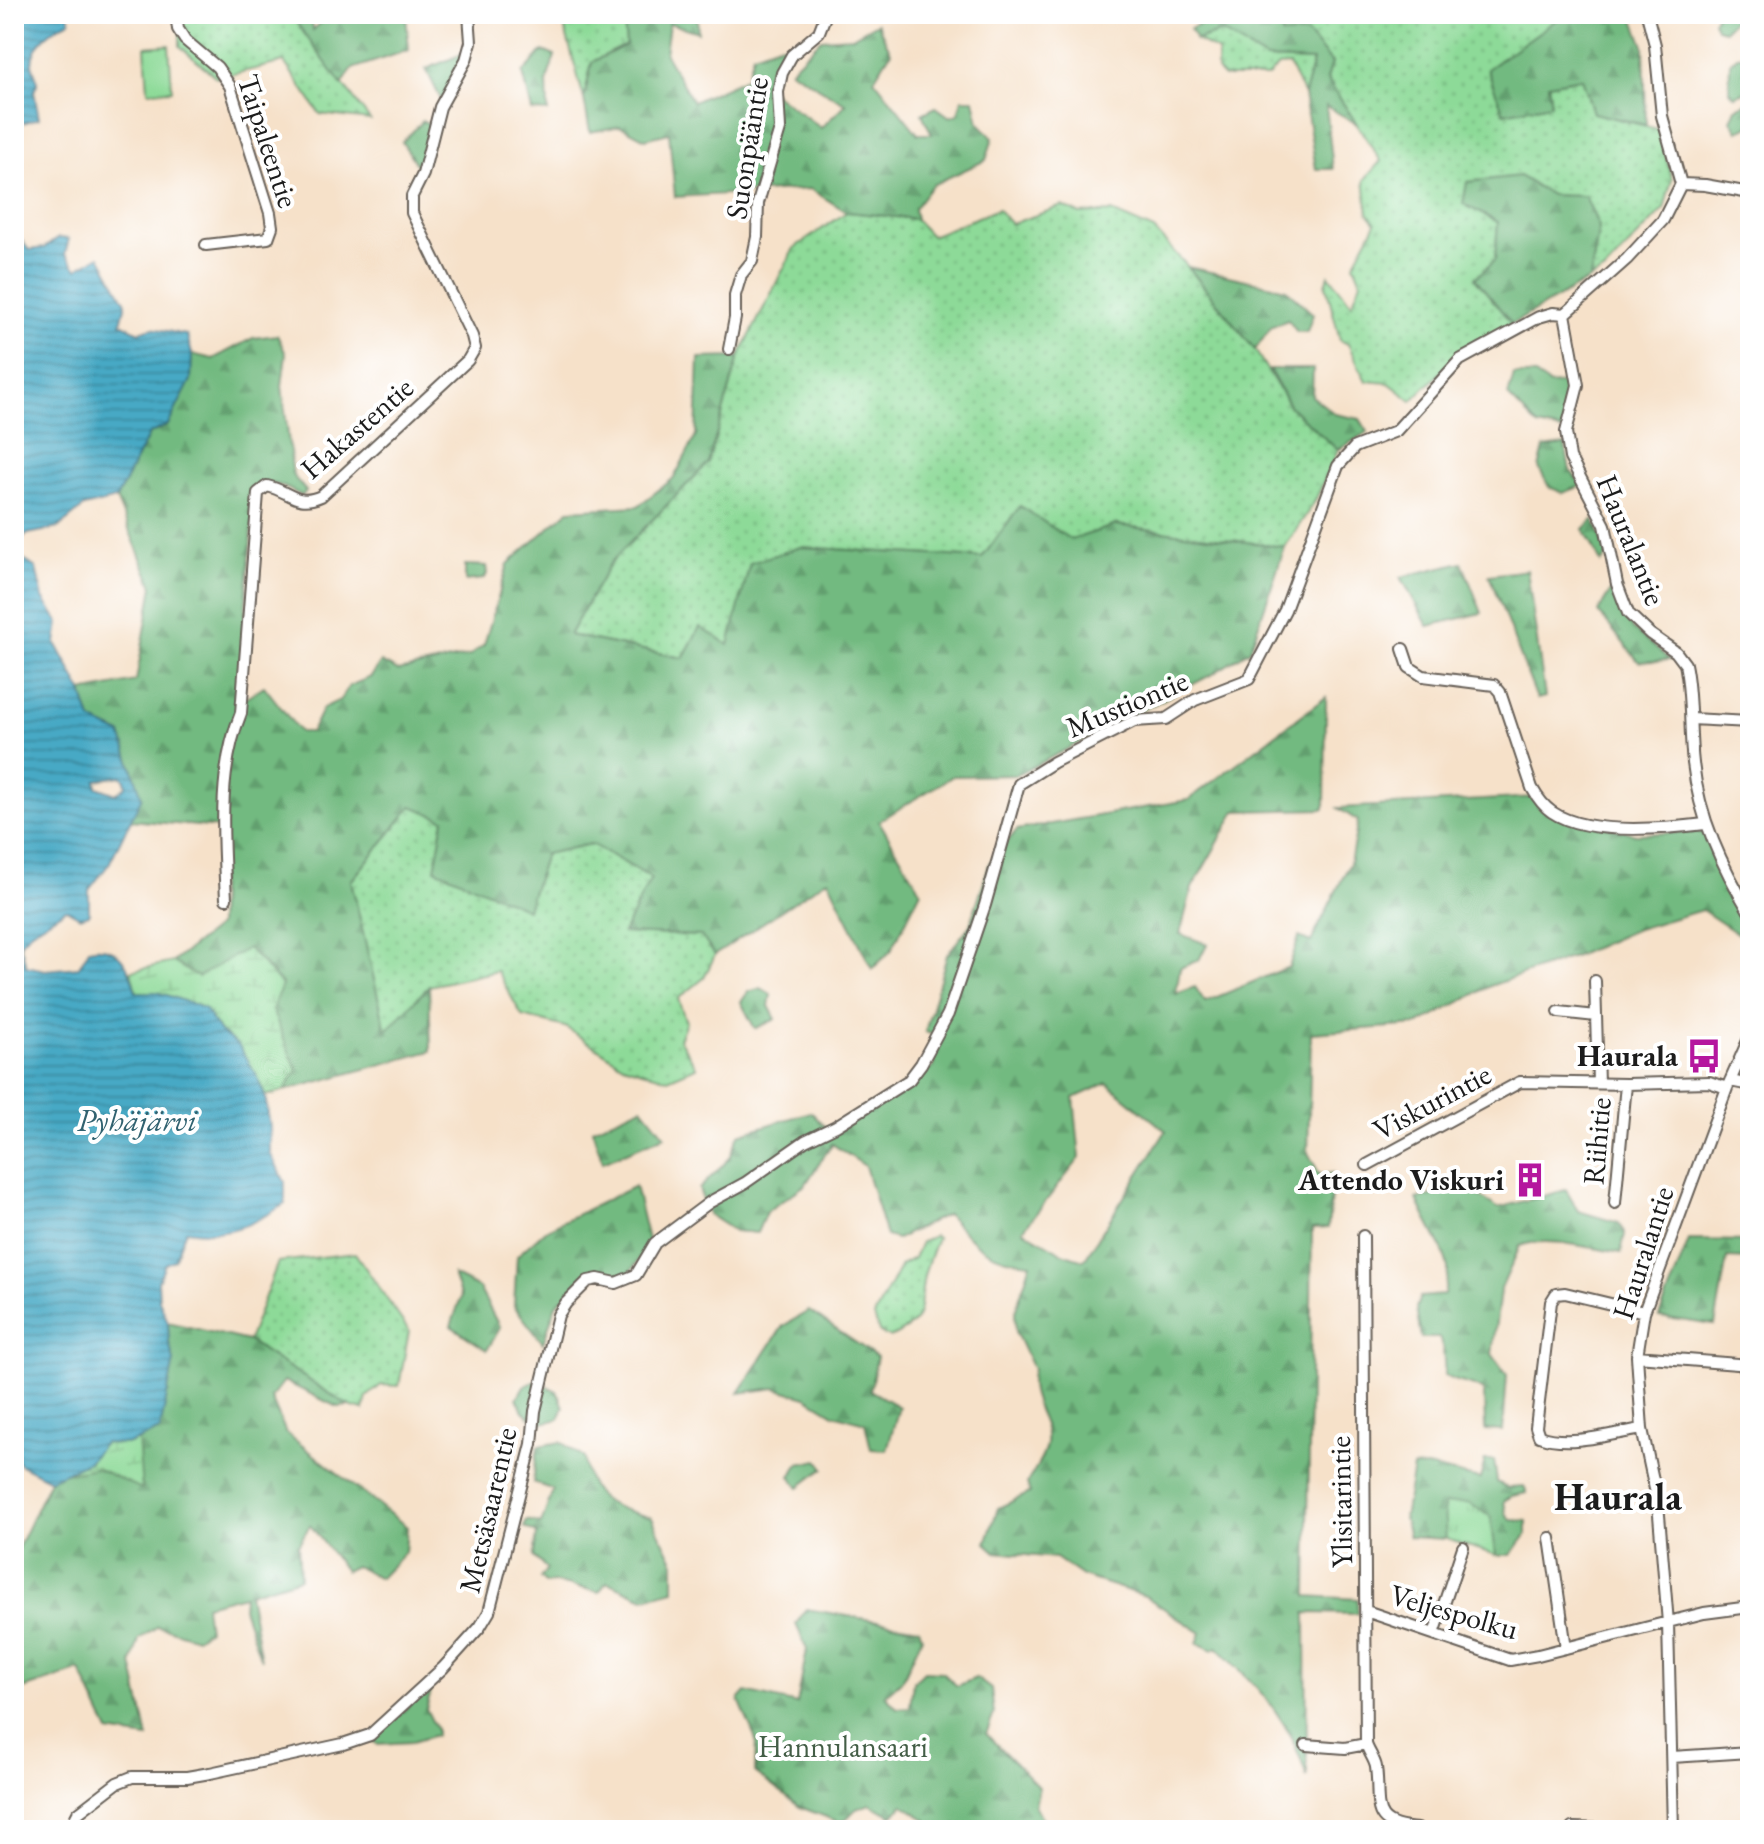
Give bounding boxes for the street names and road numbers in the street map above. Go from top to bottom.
street label: Taipaleentie [229,69,308,212]
street label: Suonpääntie [716,74,777,222]
street label: Hakastentie [292,368,421,487]
street label: Hauralantie [1588,469,1675,611]
street label: Mustiontie [1060,660,1194,747]
street label: Viskurintie [1366,1054,1498,1149]
street label: Riihitie [1573,1096,1620,1186]
street label: Hauralantie [1603,1181,1682,1324]
street label: Metsäsaarentie [450,1423,526,1597]
street label: Ylisitarintie [1320,1436,1361,1568]
street label: Veljespolku [1386,1575,1523,1648]

